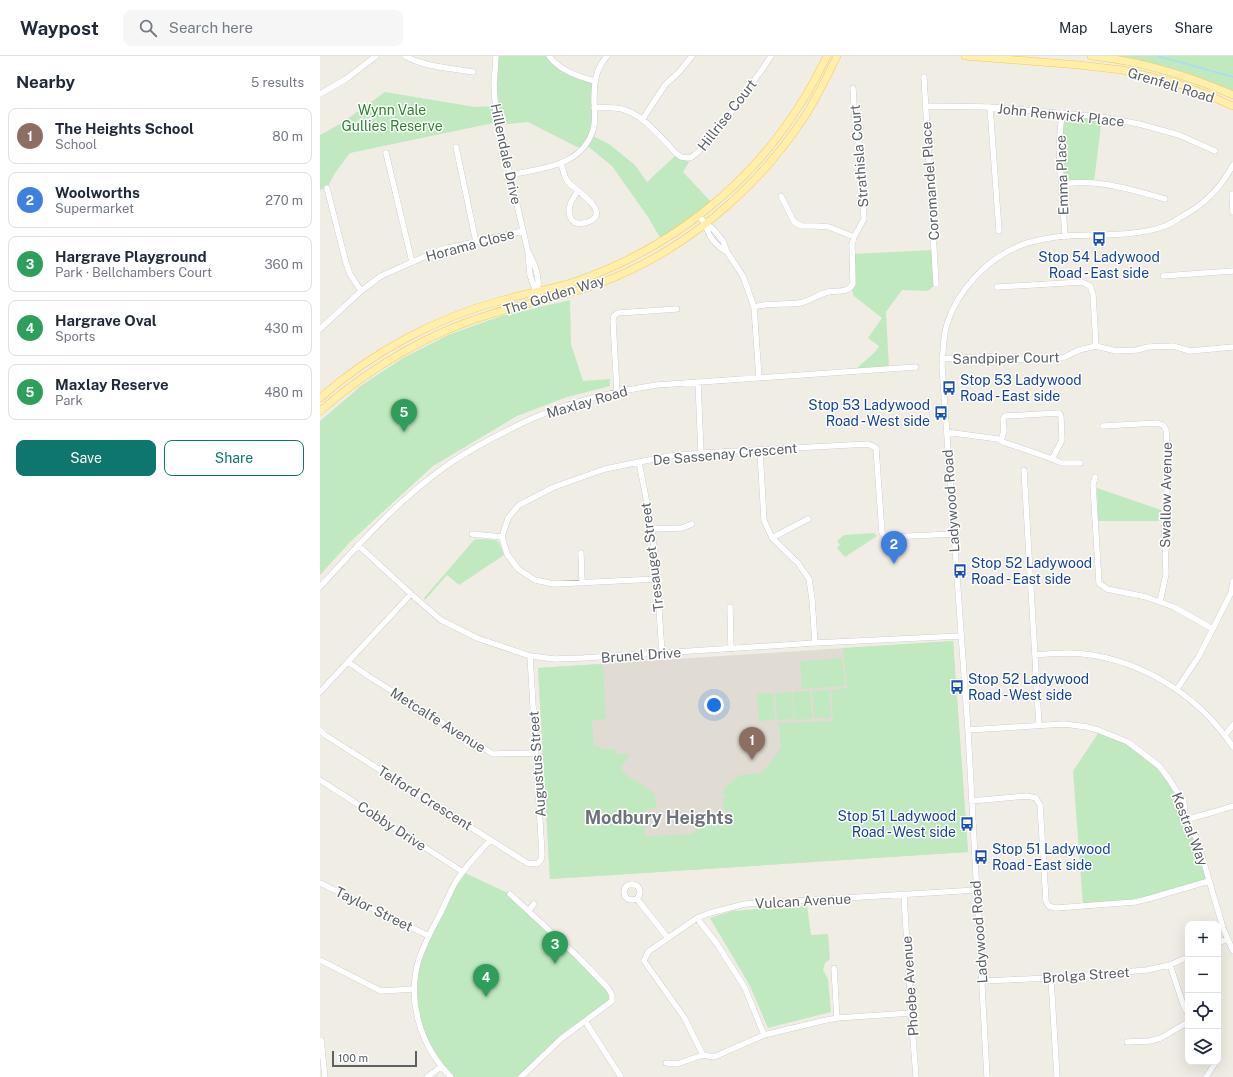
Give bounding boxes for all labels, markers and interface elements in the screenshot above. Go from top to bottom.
search box [123,10,403,46]
text: Waypost [20,17,99,39]
icon: search [137,17,159,39]
text: Search here [169,19,253,36]
text: Map [1059,20,1087,36]
text: Layers [1109,20,1153,36]
text: Share [1175,20,1213,36]
street label: Grenfell Road [1126,64,1216,106]
text: Nearby [16,72,75,92]
text: 5 results [251,75,304,90]
street label: Hillrise Court [694,76,760,154]
street label: John Renwick Place [997,100,1125,130]
park label: Wynn Vale Gullies Reserve [341,102,443,134]
street label: Hillendale Drive [487,102,525,206]
street label: Strathisla Court [847,104,871,208]
text: The Heights School [55,120,194,137]
street label: Coromandel Place [918,121,942,241]
text: 1 [27,129,33,144]
text: 80 m [272,129,303,144]
street label: Emma Place [1053,135,1071,215]
text: School [55,137,97,152]
text: Woolworths [55,184,140,201]
text: 2 [26,193,34,208]
text: 270 m [265,193,303,208]
text: Supermarket [55,201,134,216]
street label: Horama Close [424,225,516,265]
bus stop icon: Stop 54 Ladywood Road - East side [1091,231,1107,247]
text: Hargrave Playground [55,248,207,265]
place label: Stop 54 Ladywood Road - East side [1038,249,1160,281]
text: 3 [26,257,34,272]
text: 360 m [265,257,303,272]
text: Park · Bellchambers Court [55,265,212,280]
street label: The Golden Way [502,272,607,318]
text: Hargrave Oval [55,312,157,329]
text: 4 [26,321,34,336]
text: 430 m [264,321,303,336]
text: Sports [55,329,95,344]
street label: Sandpiper Court [952,349,1060,367]
place label: Stop 53 Ladywood Road - East side [960,372,1082,404]
text: Maxlay Reserve [55,376,169,393]
bus stop icon: Stop 53 Ladywood Road - East side [941,380,957,396]
street label: Maxlay Road [545,383,629,421]
text: 5 [26,385,34,400]
text: 480 m [264,385,303,400]
text: Park [55,393,83,408]
place label: Stop 53 Ladywood Road - West side [808,397,930,429]
pin: 5 [391,399,417,432]
bus stop icon: Stop 53 Ladywood Road - West side [933,405,949,421]
button: Save [16,440,156,476]
button: Share [164,440,304,476]
street label: De Sassenay Crescent [652,440,798,468]
street label: Swallow Avenue [1157,442,1175,548]
street label: Ladywood Road [939,449,963,553]
street label: Tresauget Street [637,501,667,613]
pin: 2 [881,531,907,564]
place label: Stop 52 Ladywood Road - East side [971,555,1092,587]
bus stop icon: Stop 52 Ladywood Road - East side [952,563,968,579]
street label: Brunel Drive [600,644,682,666]
place label: Stop 52 Ladywood Road - West side [968,671,1089,703]
bus stop icon: Stop 52 Ladywood Road - West side [949,679,965,695]
street label: Metcalfe Avenue [387,684,489,756]
your location [704,695,724,715]
street label: Augustus Street [525,710,549,818]
pin: 1 [739,727,765,760]
street label: Telford Crescent [375,763,475,833]
street label: Kestral Way [1169,790,1212,868]
street label: Cobby Drive [355,798,429,854]
district label: Modbury Heights [585,807,733,828]
place label: Stop 51 Ladywood Road - West side [837,808,956,840]
bus stop icon: Stop 51 Ladywood Road - West side [959,816,975,832]
place label: Stop 51 Ladywood Road - East side [992,841,1111,873]
bus stop icon: Stop 51 Ladywood Road - East side [973,849,989,865]
street label: Ladywood Road [967,880,991,984]
street label: Taylor Street [333,883,415,935]
street label: Vulcan Avenue [754,890,852,912]
map controls [1185,921,1221,1065]
button: + [1185,921,1221,957]
pin: 3 [542,931,568,964]
street label: Phoebe Avenue [899,935,921,1037]
button: − [1185,957,1221,993]
pin: 4 [473,964,499,997]
street label: Brolga Street [1042,964,1130,986]
button: locate [1185,993,1221,1029]
button: layers [1185,1029,1221,1065]
scale bar [332,1049,417,1068]
text: 100 m [338,1052,368,1064]

